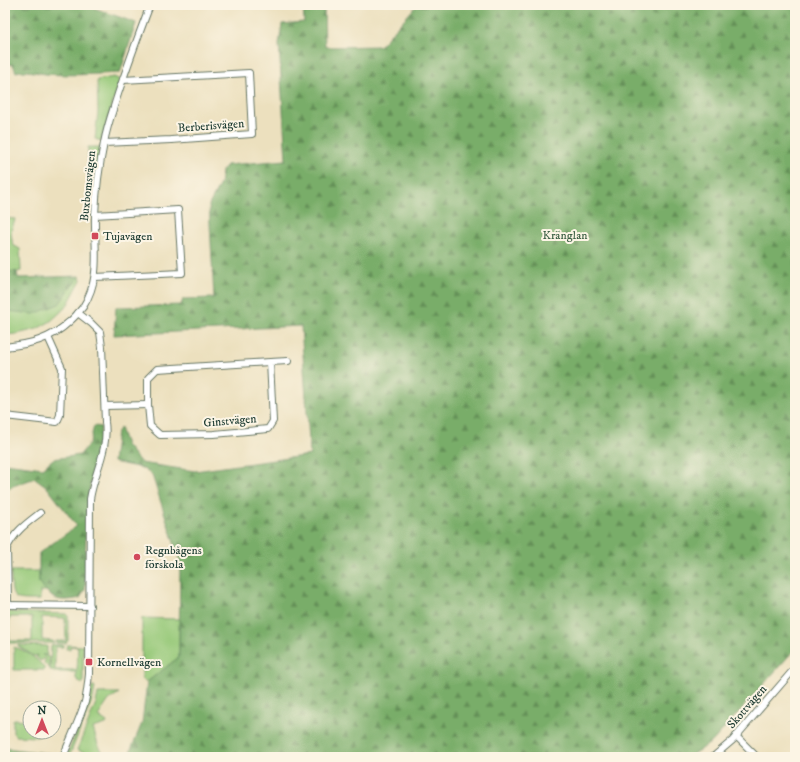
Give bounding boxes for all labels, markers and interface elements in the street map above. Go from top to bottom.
street label: Berberisvägen [177,116,245,136]
street label: Buxbomsvägen [77,149,99,222]
park label: Kränglan [542,228,588,243]
place label: Tujavägen [103,229,153,244]
marker: Tujavägen [90,231,100,241]
street label: Ginstvägen [203,411,258,431]
place label: Regnbågens förskola [145,543,202,572]
marker: Regnbågens förskola [132,552,142,562]
place label: Kornellvägen [97,655,162,670]
marker: Kornellvägen [84,657,94,667]
street label: Skottvägen [724,681,771,732]
north arrow [22,700,62,740]
text: N [37,704,47,718]

